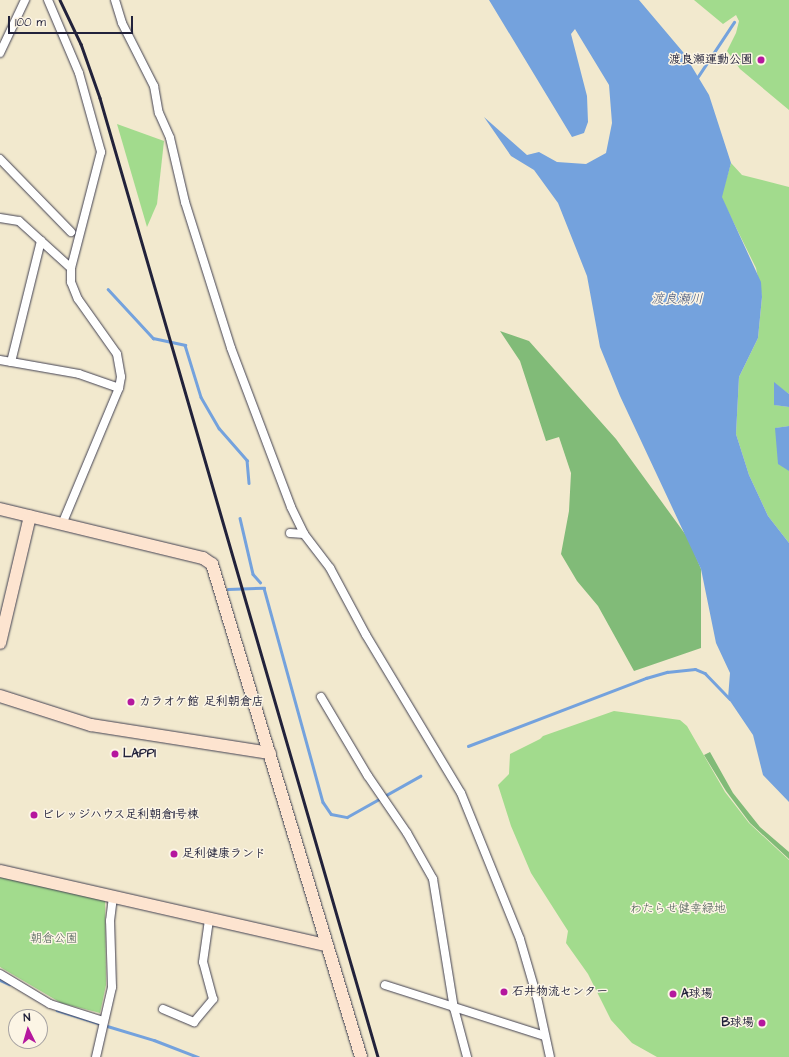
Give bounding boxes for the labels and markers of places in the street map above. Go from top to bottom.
place label: 渡良瀬運動公園 [669,53,753,67]
marker: 渡良瀬運動公園 [756,55,766,65]
place label: カラオケ館 足利朝倉店 [139,695,264,709]
marker: カラオケ館 足利朝倉店 [126,697,136,707]
place label: LAPPI [123,747,156,761]
marker: LAPPI [110,749,120,759]
place label: ビレッジハウス足利朝倉1号棟 [42,808,200,822]
marker: ビレッジハウス足利朝倉1号棟 [29,810,39,820]
place label: 足利健康ランド [182,847,266,861]
marker: 足利健康ランド [169,849,179,859]
place label: 石井物流センター [512,985,608,999]
marker: 石井物流センター [499,987,509,997]
place label: A球場 [681,987,713,1001]
marker: A球場 [668,989,678,999]
place label: B球場 [721,1016,754,1030]
marker: B球場 [757,1018,767,1028]

